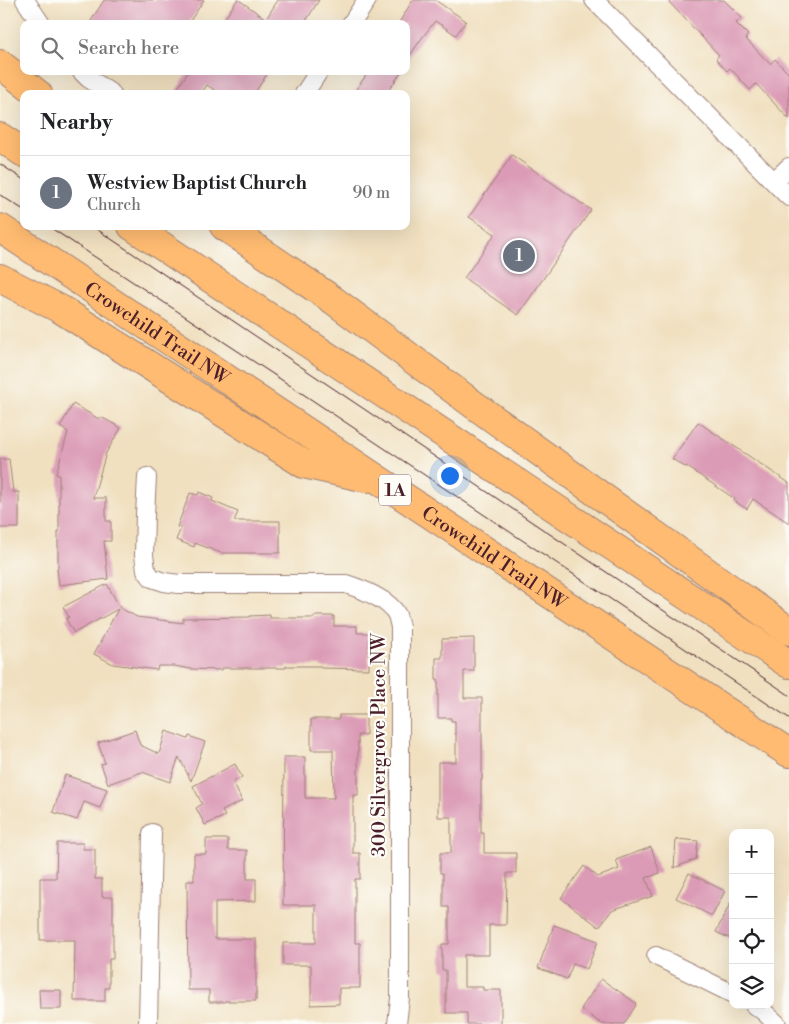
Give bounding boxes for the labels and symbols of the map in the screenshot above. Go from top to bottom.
pin: 1 [503,237,535,275]
street label: Crowchild Trail NW [80,277,235,391]
your location [437,463,463,489]
road number: 1A [379,474,411,506]
street label: Crowchild Trail NW [417,501,572,615]
street label: 300 Silvergrove Place NW [367,633,391,857]

